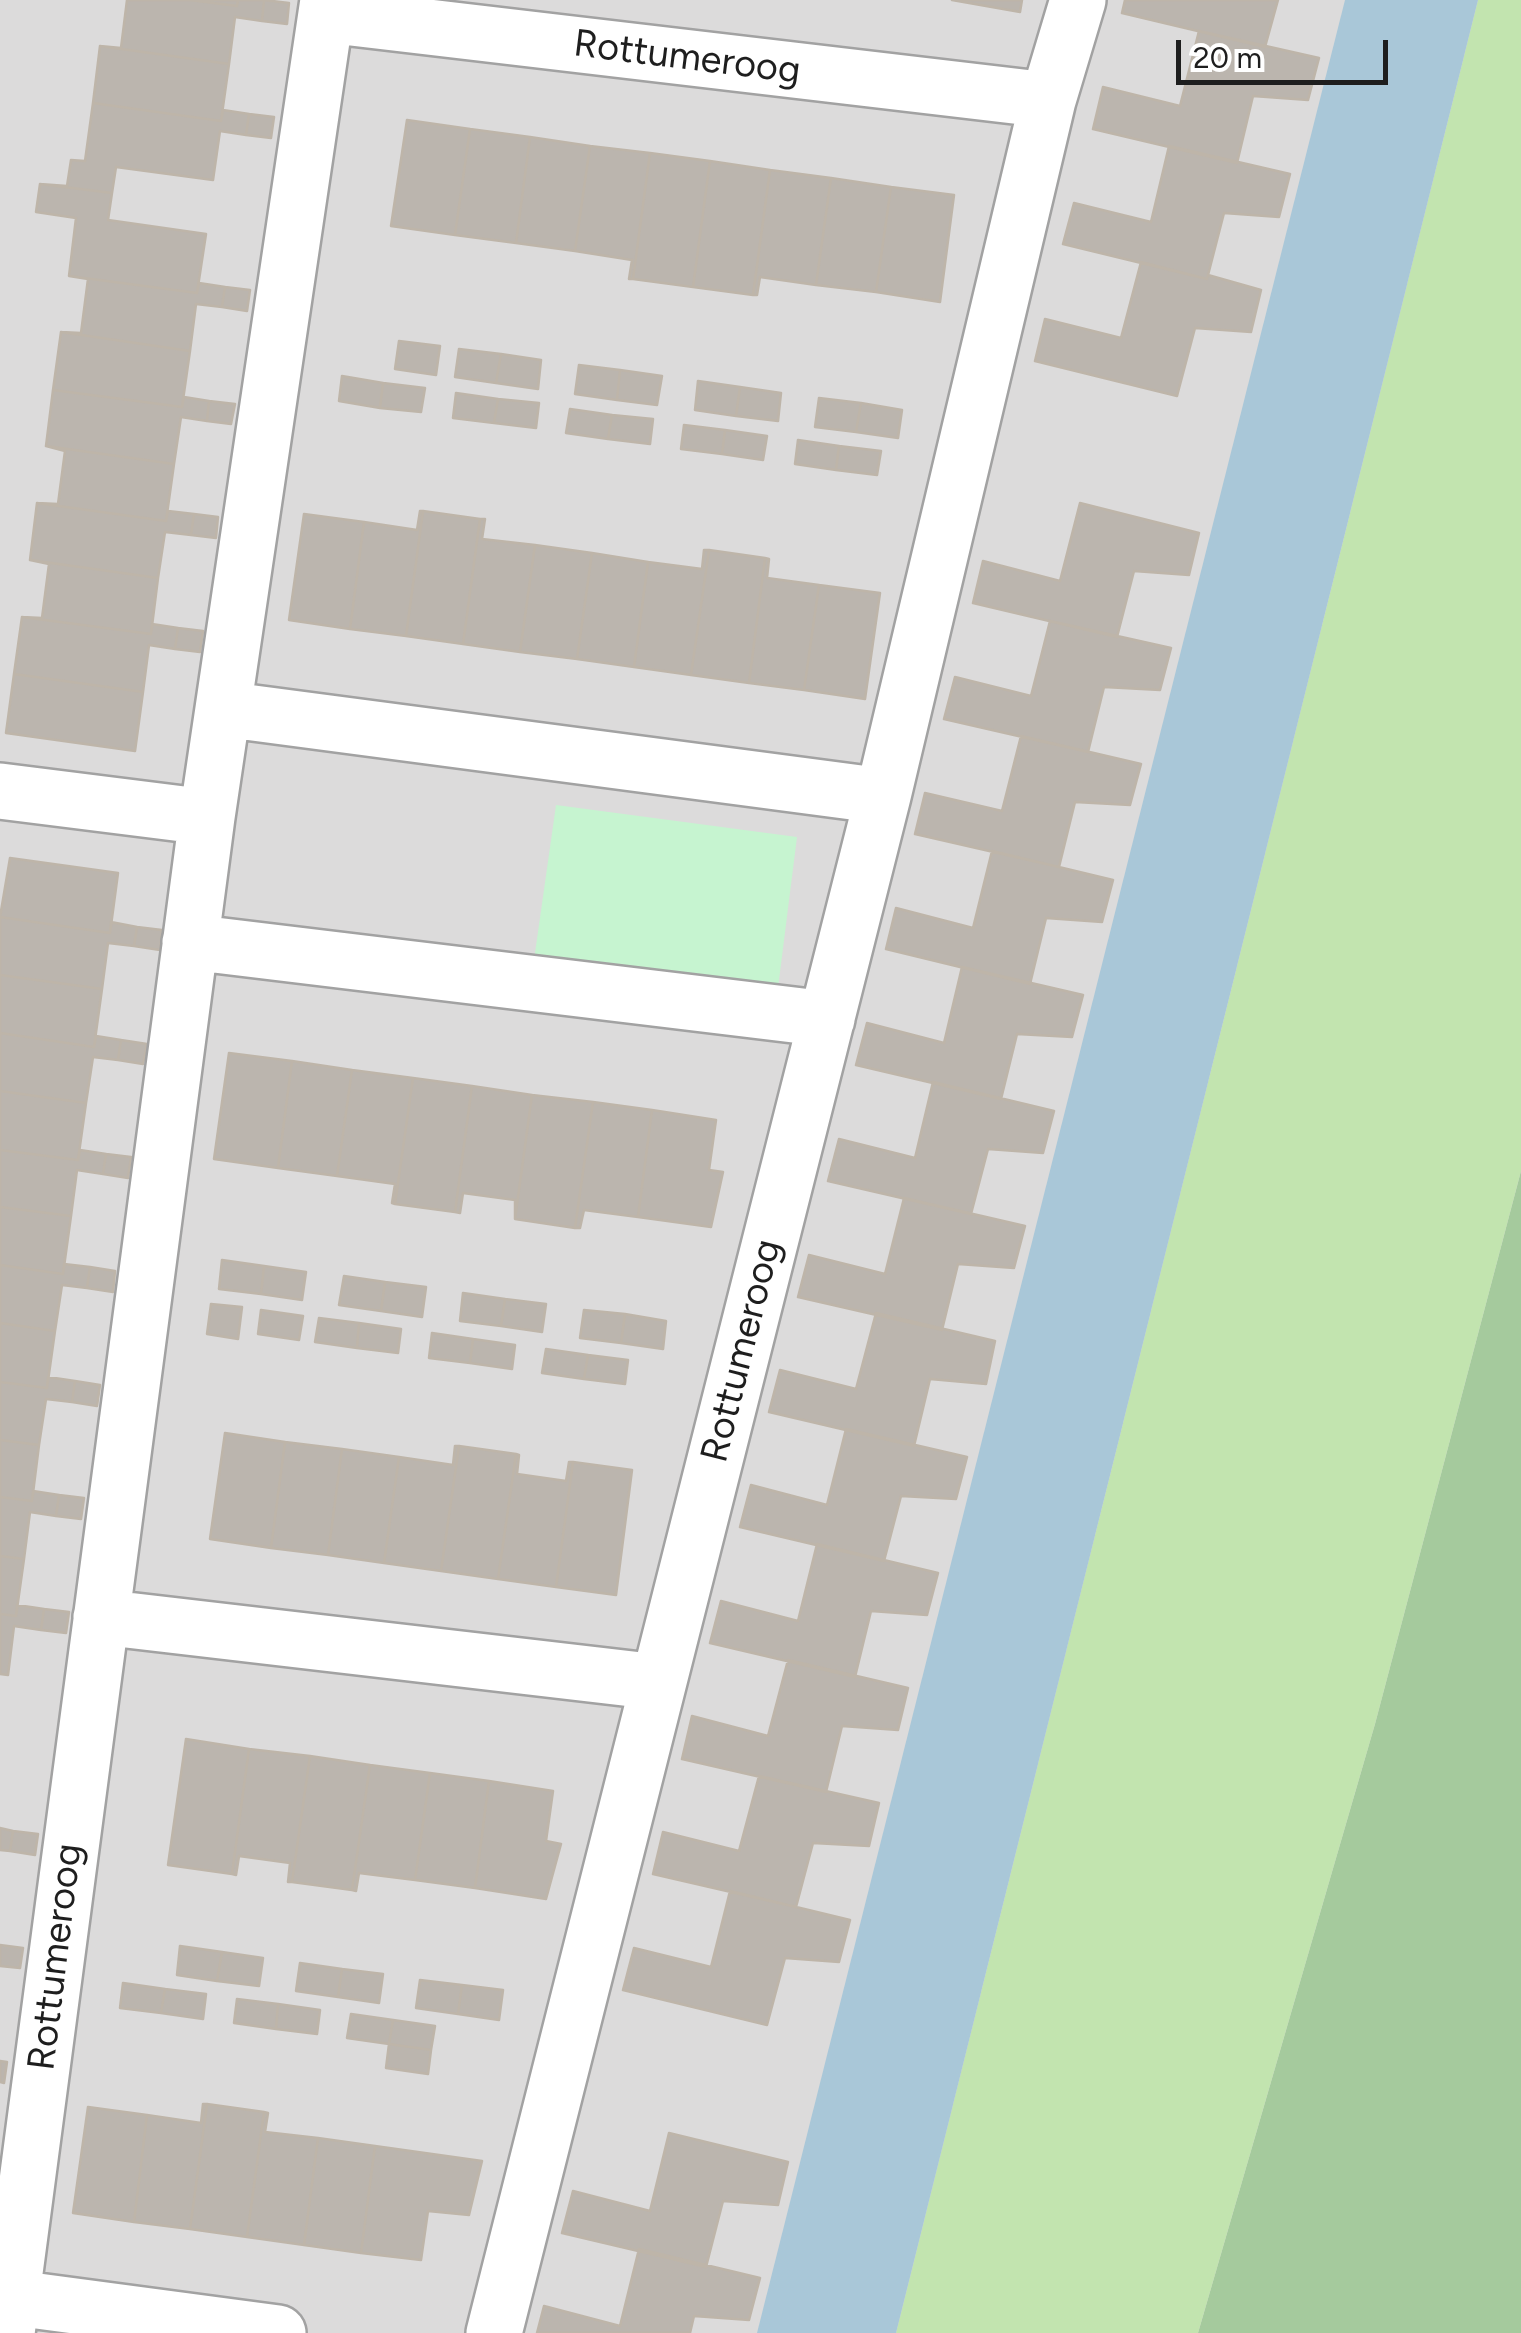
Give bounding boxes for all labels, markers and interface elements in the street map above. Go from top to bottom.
scale bar [1181,20,1394,82]
street label: Rottumeroog [571,21,803,95]
text: 20 m [1193,39,1262,76]
street label: Rottumeroog [692,1235,792,1467]
street label: Rottumeroog [19,1841,93,2073]

